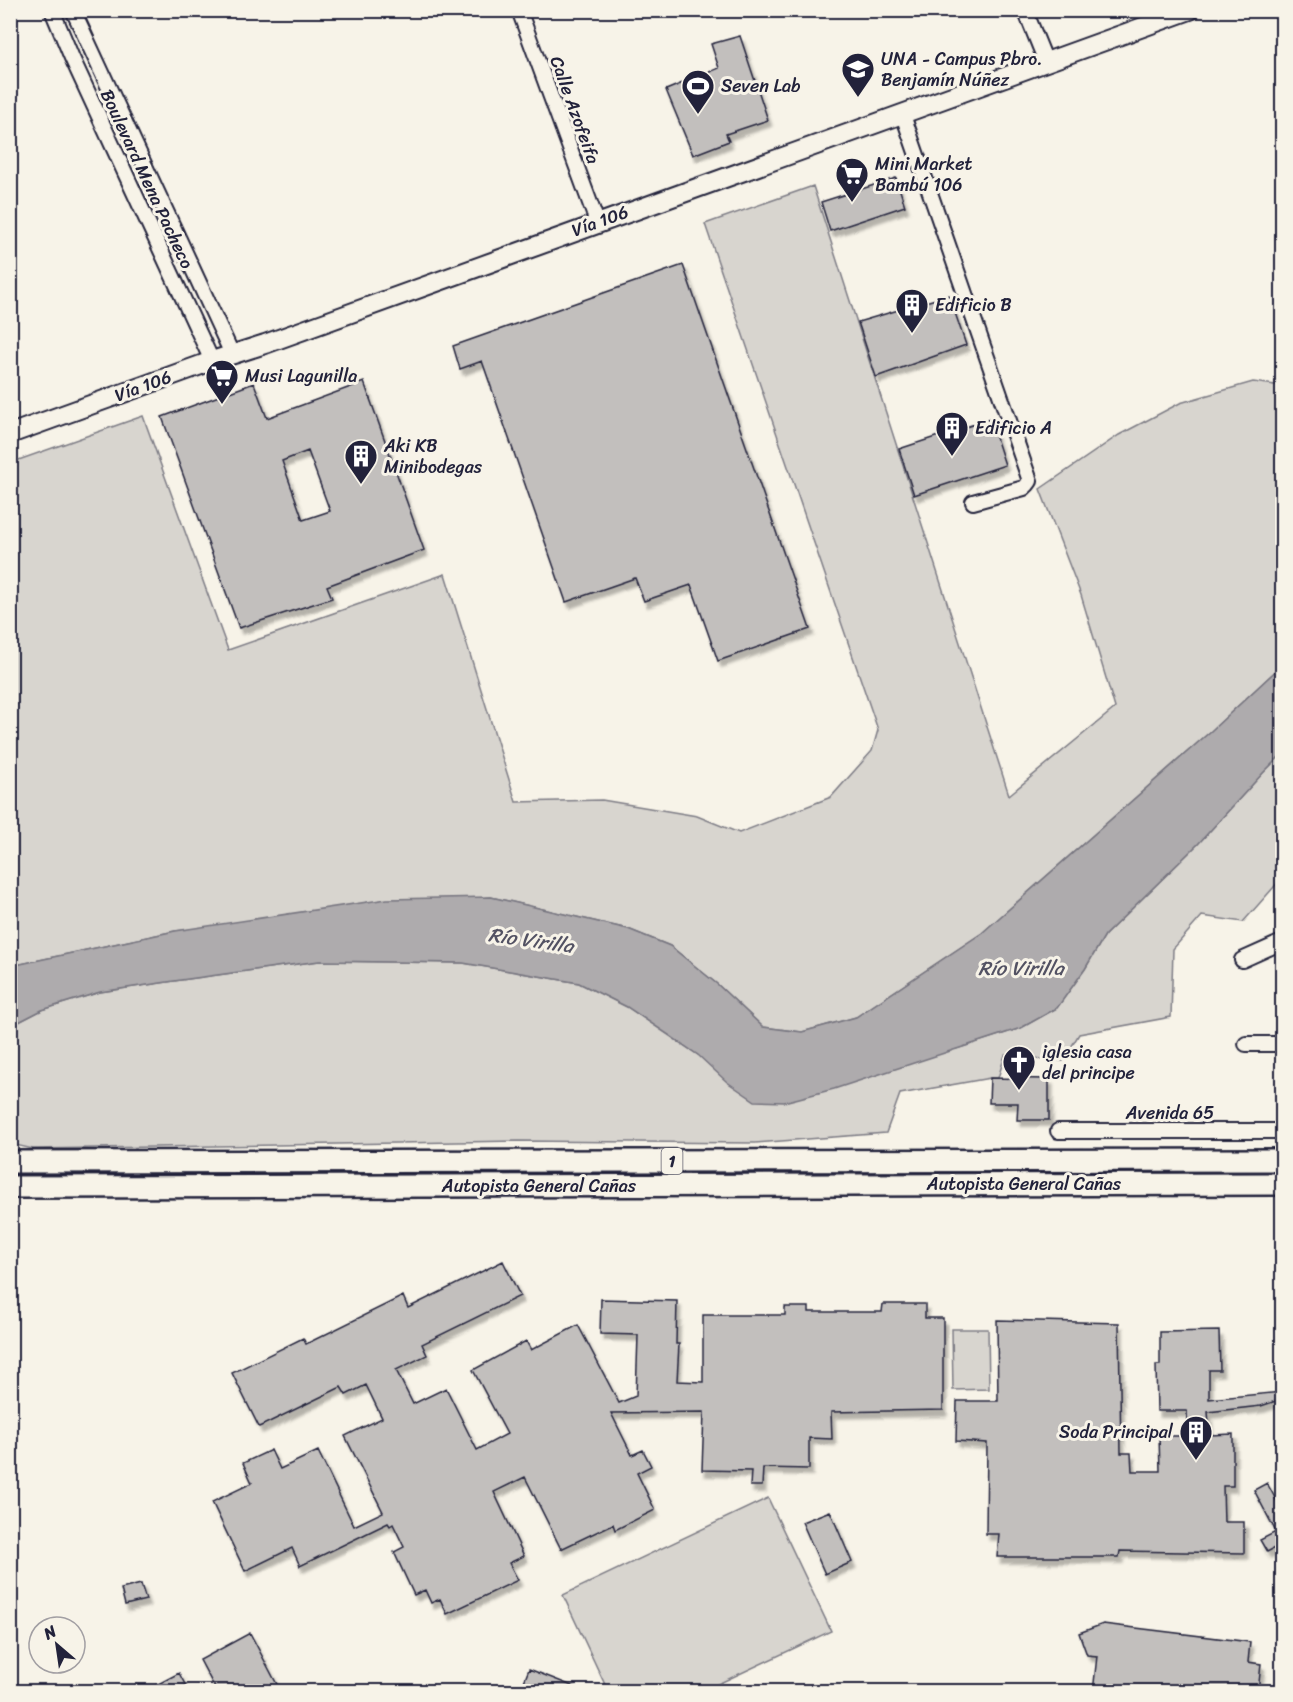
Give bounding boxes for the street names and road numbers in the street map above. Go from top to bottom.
street label: Calle Azofeifa [541,52,609,168]
street label: Boulevard Mena Pacheco [91,84,203,274]
street label: Vía 106 [567,196,633,246]
street label: Vía 106 [110,361,176,411]
street label: Avenida 65 [1125,1097,1214,1129]
road number: 1 [662,1148,682,1174]
street label: Autopista General Cañas [926,1168,1122,1200]
street label: Autopista General Cañas [441,1170,637,1202]

